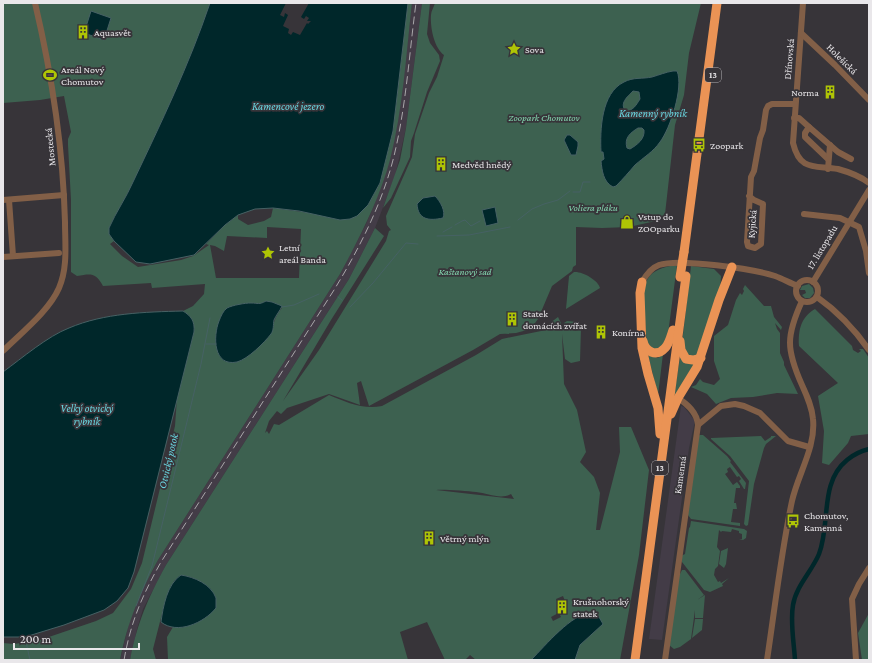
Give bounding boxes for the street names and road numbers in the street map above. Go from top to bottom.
street label: Dřínovská [782,38,796,80]
street label: Holešická [824,41,860,77]
road number: 13 [705,68,721,82]
street label: Mostecká [42,127,57,167]
street label: Kyjická [746,209,760,239]
street label: 17. listopadu [805,222,840,271]
street label: Kamenná [672,455,688,495]
road number: 13 [652,461,668,475]

